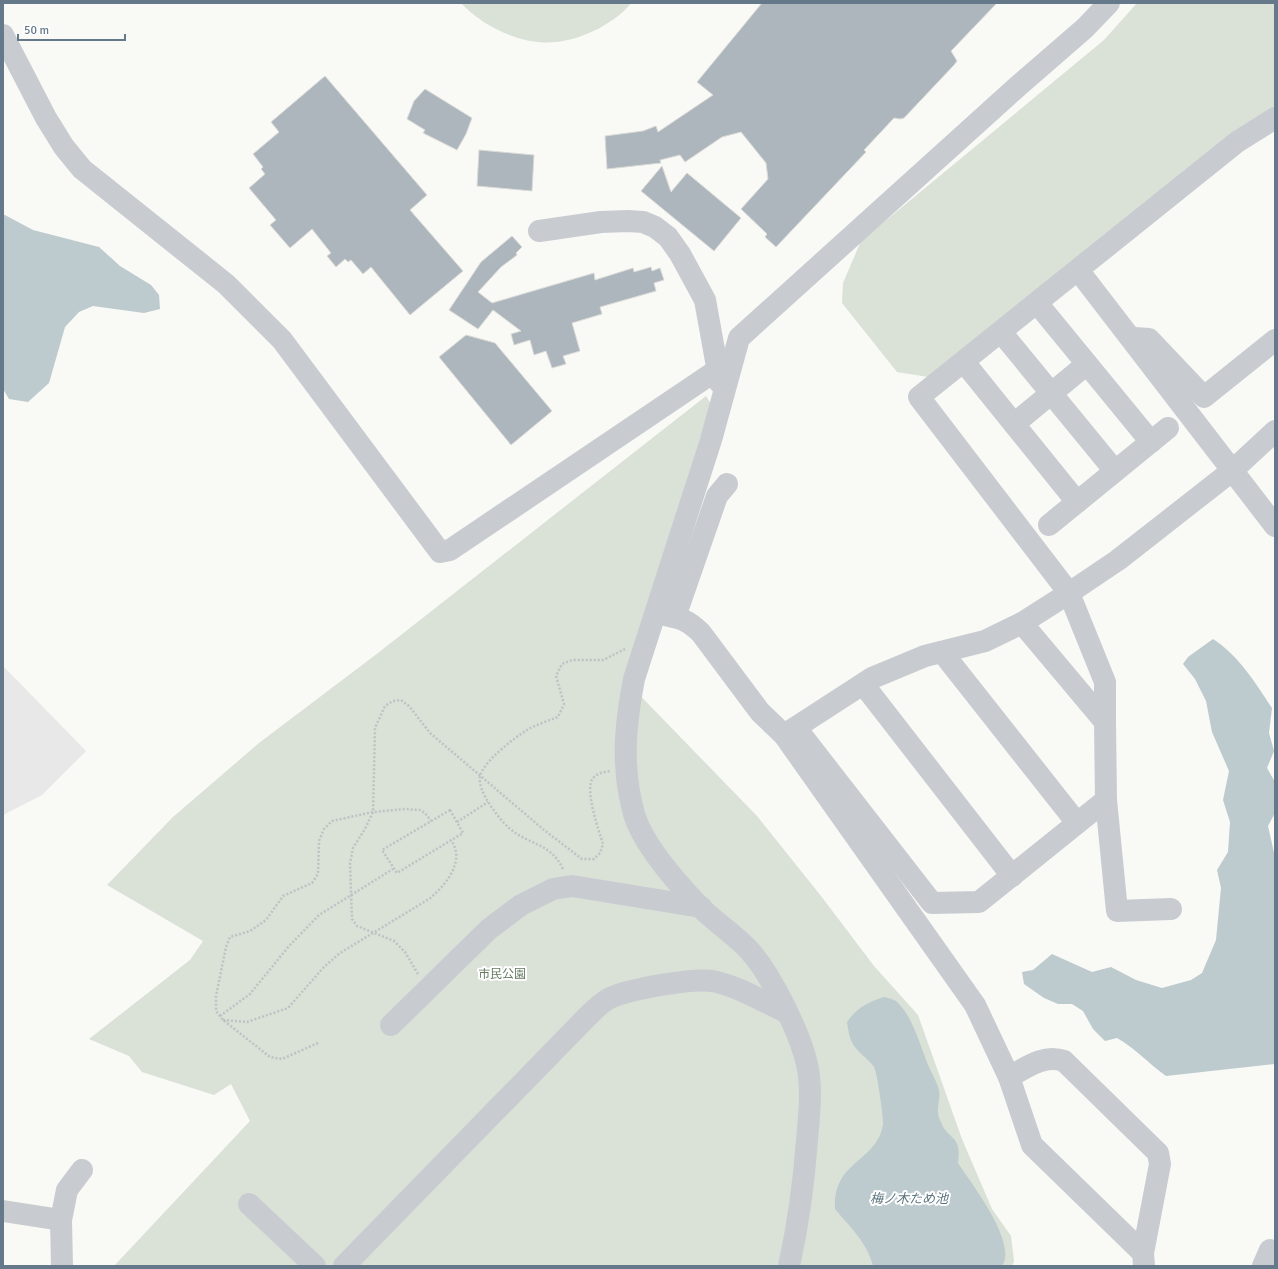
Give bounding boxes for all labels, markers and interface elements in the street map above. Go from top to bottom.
scale bar [18,16,125,42]
text: 50 m [24,23,49,38]
park label: 市民公園 [478,967,526,982]
water label: 梅ノ木ため池 [870,1191,950,1207]

